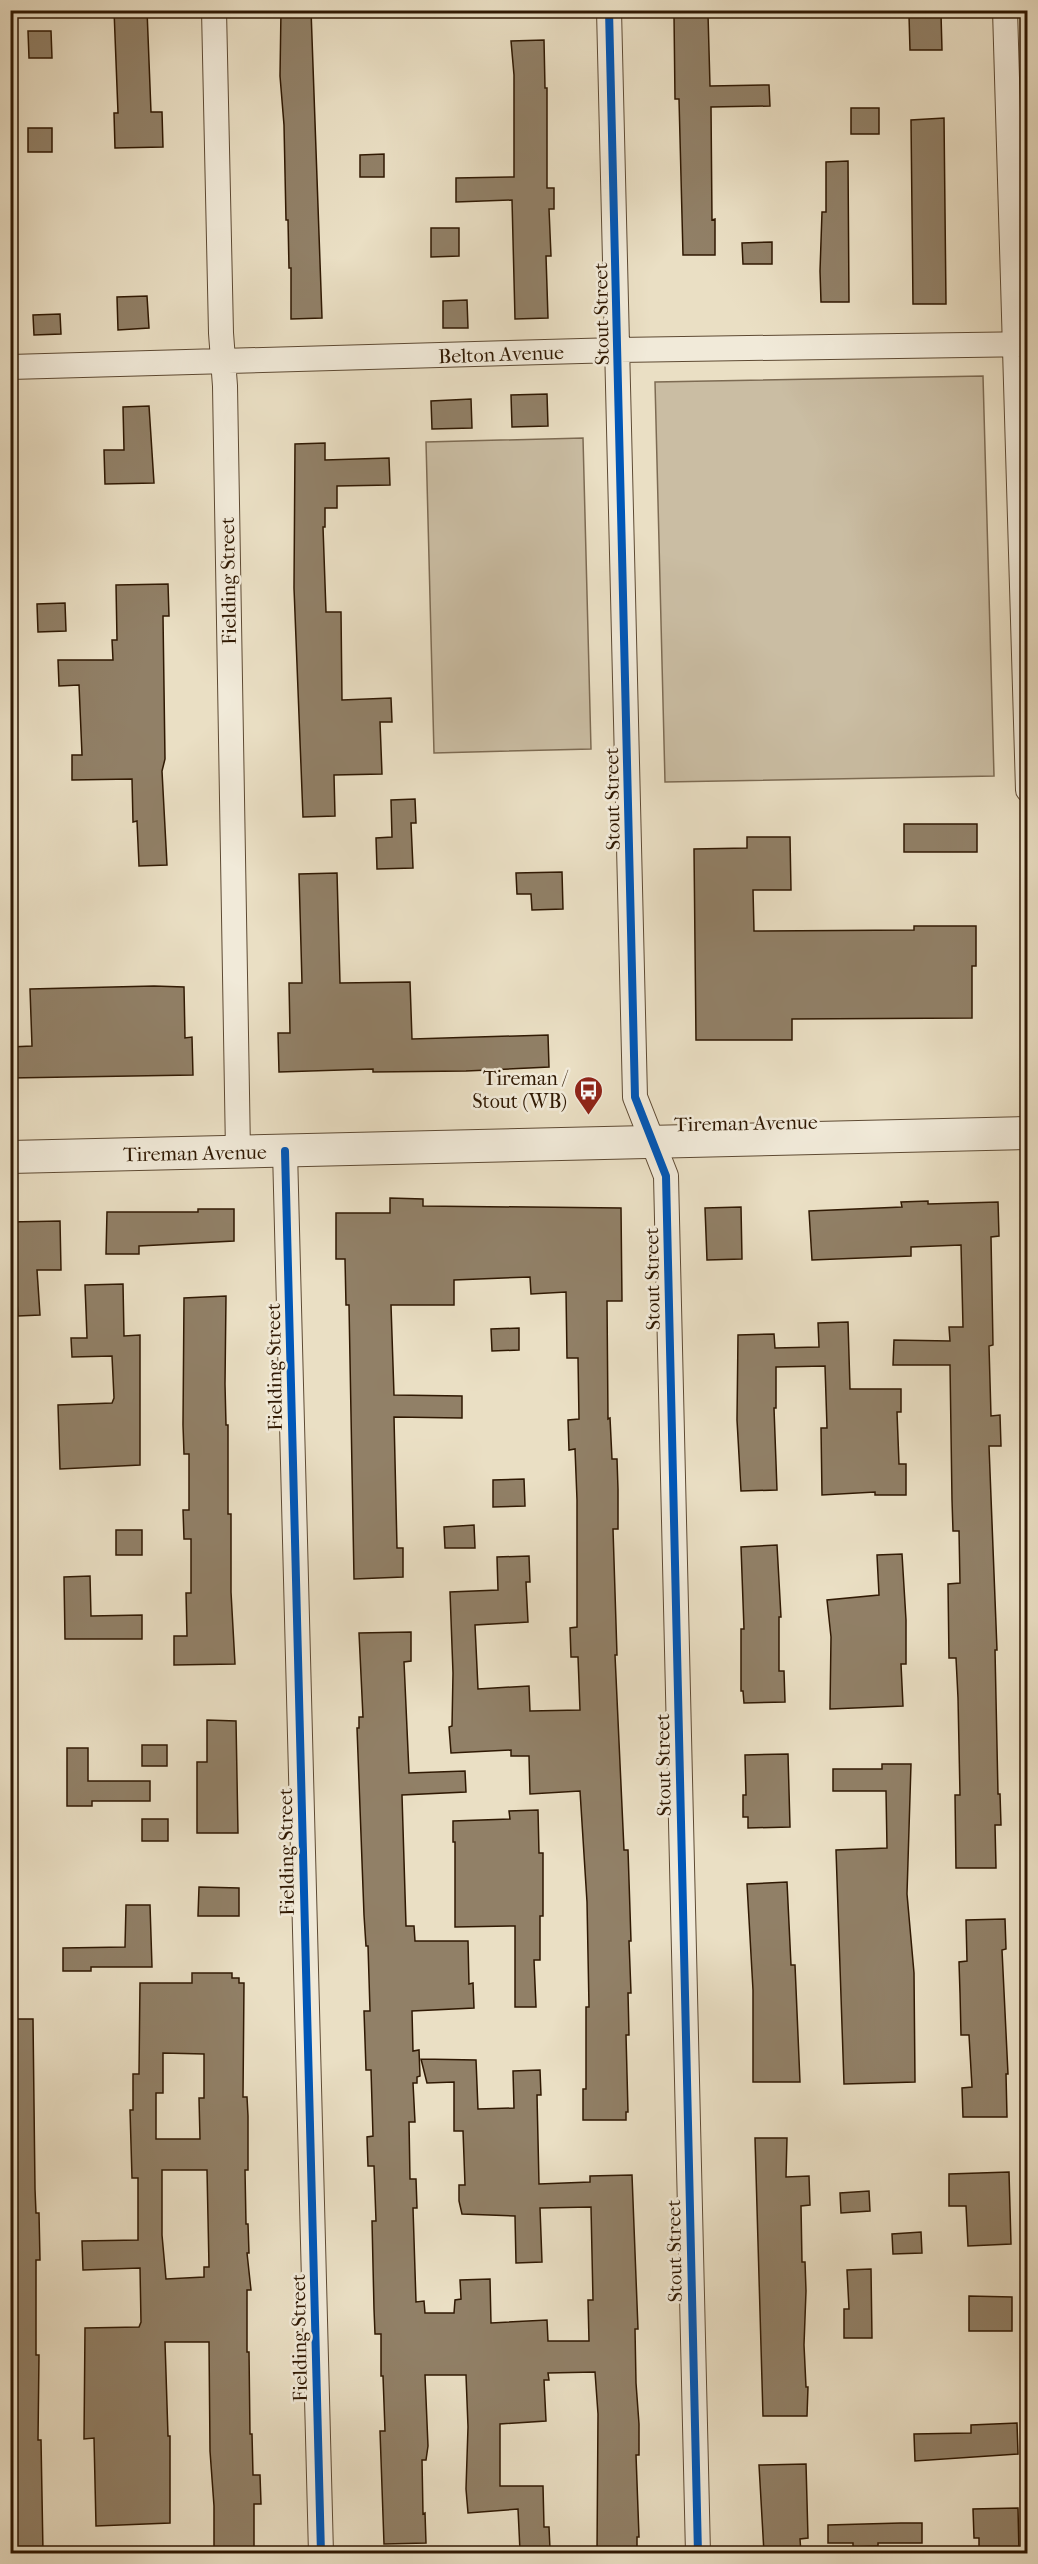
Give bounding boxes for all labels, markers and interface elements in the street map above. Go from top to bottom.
street label: Stout Street [589,262,614,366]
street label: Belton Avenue [438,341,564,368]
street label: Fielding Street [216,517,241,645]
street label: Stout Street [600,747,625,851]
place label: Tireman / Stout (WB) [472,1067,569,1113]
bus stop icon: Tireman / Stout (WB) [572,1074,604,1116]
street label: Tireman Avenue [674,1111,818,1136]
street label: Tireman Avenue [123,1141,267,1166]
street label: Stout Street [640,1227,665,1331]
street label: Fielding Street [262,1303,287,1431]
street label: Stout Street [651,1713,676,1817]
street label: Fielding Street [274,1788,299,1916]
street label: Stout Street [662,2199,687,2303]
street label: Fielding Street [287,2274,312,2402]

